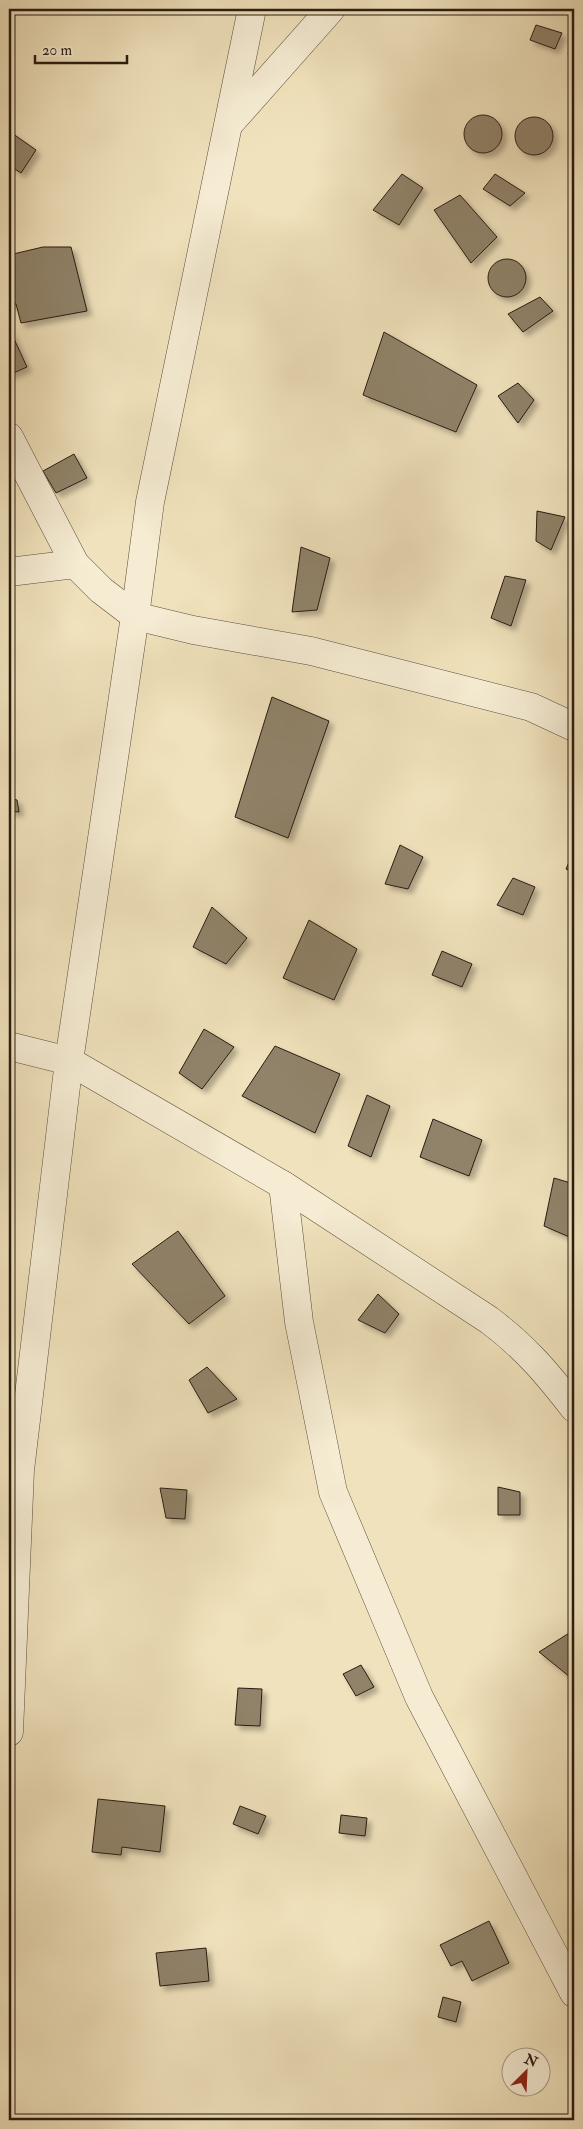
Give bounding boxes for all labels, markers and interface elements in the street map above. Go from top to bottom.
scale bar [35,32,128,64]
text: 20 m [42,41,72,60]
north arrow [500,2046,550,2096]
text: N [521,2050,541,2071]

